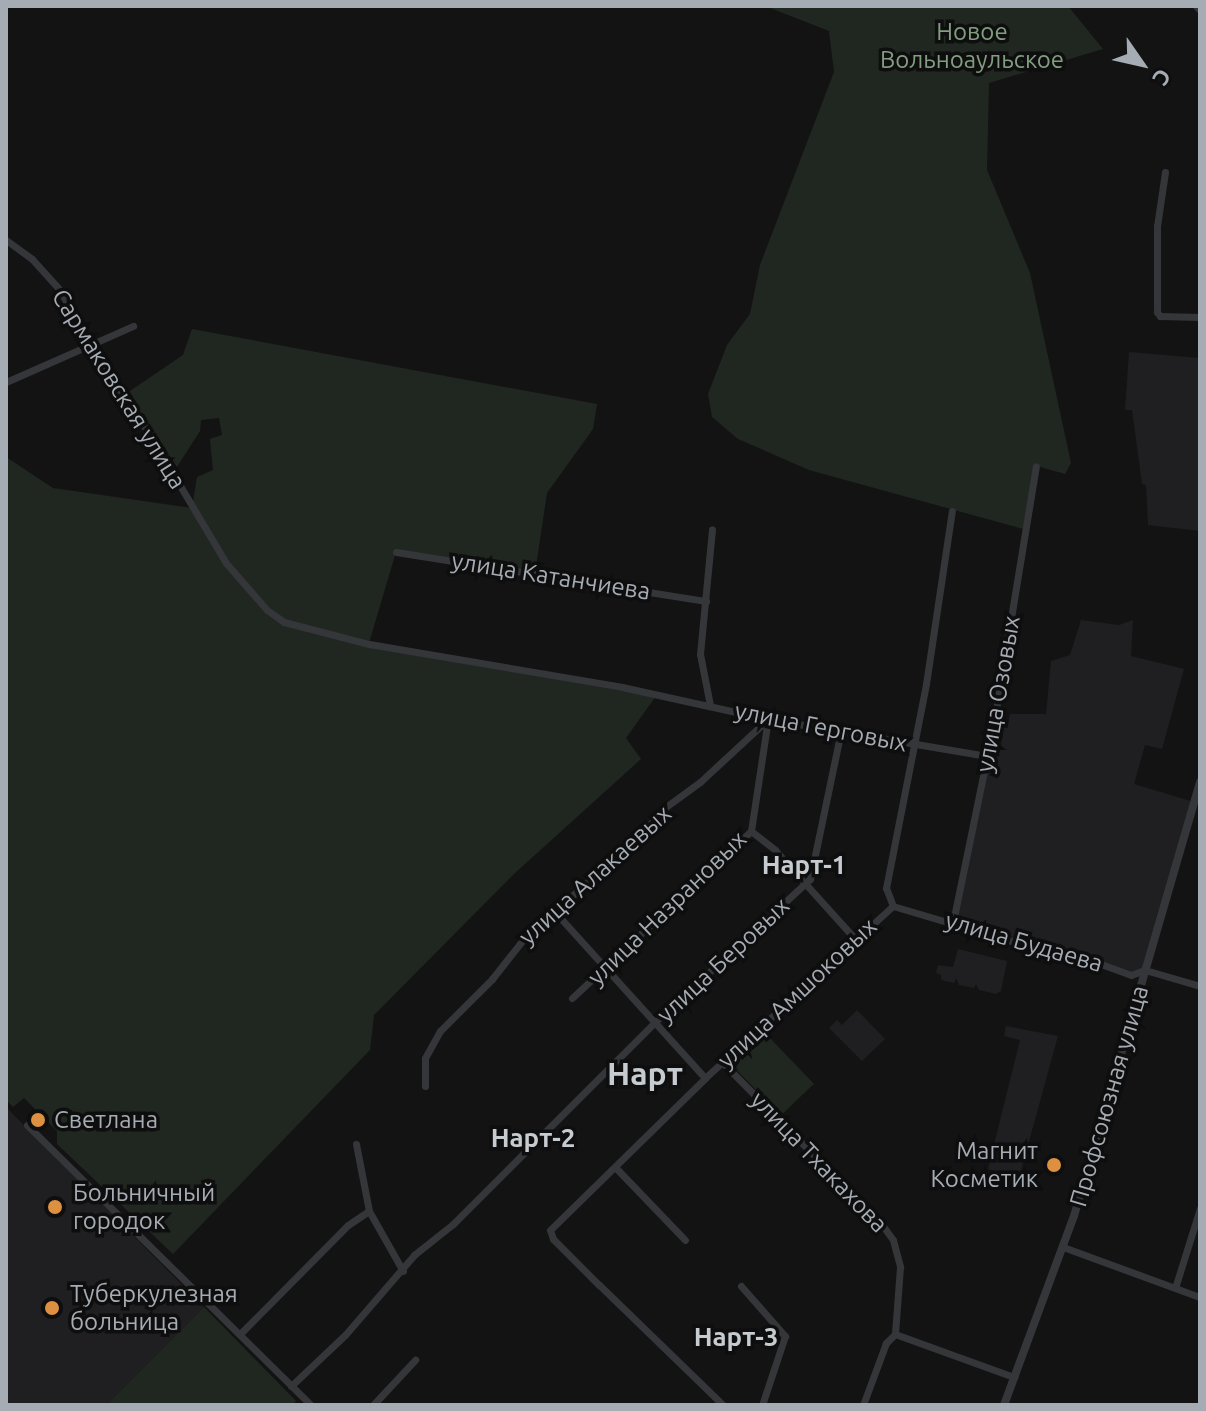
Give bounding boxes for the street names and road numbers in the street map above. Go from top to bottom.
street label: Сармаковская улица [46,284,192,494]
street label: улица Катанчиева [450,546,652,606]
street label: улица Озовых [970,613,1026,775]
street label: улица Герговых [732,696,910,758]
street label: улица Алакаевых [513,799,677,951]
street label: улица Назрановых [582,825,752,991]
street label: улица Беровых [651,891,795,1029]
street label: улица Будаева [942,906,1106,978]
street label: улица Амшоковых [712,912,882,1074]
street label: Профсоюзная улица [1064,982,1154,1210]
street label: улица Тхакахова [744,1086,894,1238]

